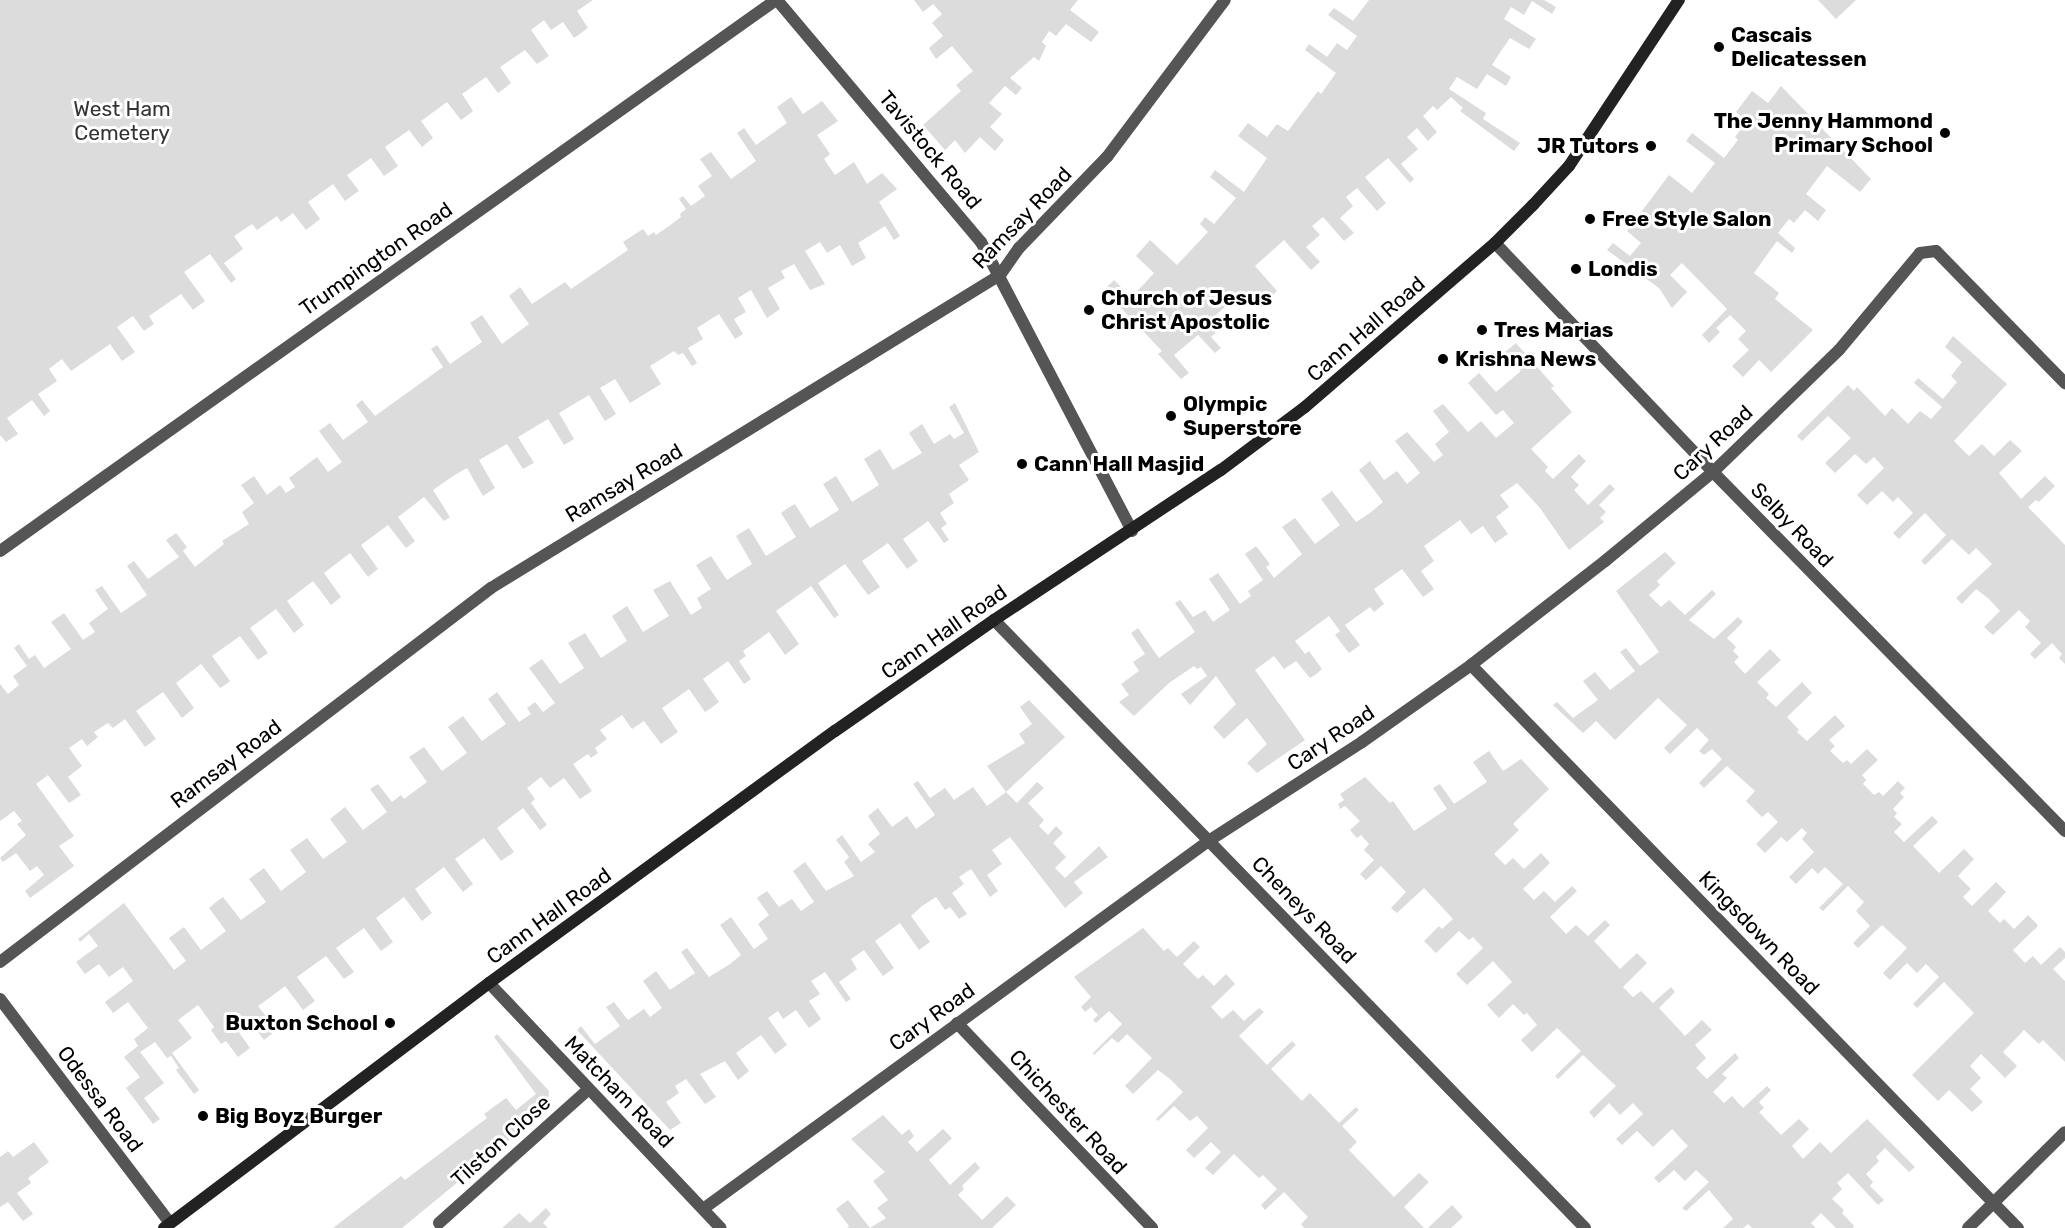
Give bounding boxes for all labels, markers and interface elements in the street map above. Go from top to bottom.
place label: Cascais Delicatessen [1731,22,1867,72]
marker: Cascais Delicatessen [1712,40,1726,54]
street label: Tavistock Road [873,86,987,214]
park label: West Ham Cemetery [73,96,171,146]
place label: The Jenny Hammond Primary School [1713,108,1933,158]
marker: The Jenny Hammond Primary School [1938,126,1952,140]
place label: JR Tutors [1536,133,1639,159]
marker: JR Tutors [1644,139,1658,153]
street label: Ramsay Road [967,162,1077,274]
street label: Trumpington Road [295,197,457,321]
place label: Free Style Salon [1602,206,1772,232]
marker: Free Style Salon [1583,212,1597,226]
place label: Londis [1588,256,1658,282]
marker: Londis [1569,262,1583,276]
street label: Cann Hall Road [1302,271,1430,387]
place label: Church of Jesus Christ Apostolic [1101,285,1273,335]
marker: Church of Jesus Christ Apostolic [1082,303,1096,317]
place label: Tres Marias [1494,317,1613,343]
marker: Tres Marias [1475,323,1489,337]
place label: Krishna News [1455,346,1596,372]
marker: Krishna News [1436,352,1450,366]
place label: Olympic Superstore [1183,391,1302,441]
street label: Cary Road [1668,400,1758,486]
marker: Olympic Superstore [1164,409,1178,423]
street label: Ramsay Road [561,438,687,528]
place label: Cann Hall Masjid [1034,451,1204,477]
marker: Cann Hall Masjid [1015,457,1029,471]
street label: Selby Road [1745,477,1839,573]
street label: Cann Hall Road [876,579,1012,685]
street label: Cary Road [1282,700,1380,776]
street label: Ramsay Road [165,714,287,814]
street label: Cheneys Road [1246,851,1362,969]
street label: Cann Hall Road [482,862,616,970]
street label: Kingsdown Road [1694,866,1824,1000]
street label: Cary Road [884,977,980,1057]
place label: Buxton School [225,1010,378,1036]
marker: Buxton School [383,1016,397,1030]
street label: Matcham Road [559,1031,679,1153]
street label: Odessa Road [52,1041,148,1157]
street label: Chichester Road [1004,1044,1132,1180]
street label: Tilston Close [446,1090,556,1192]
place label: Big Boyz Burger [215,1103,382,1129]
marker: Big Boyz Burger [196,1109,210,1123]

